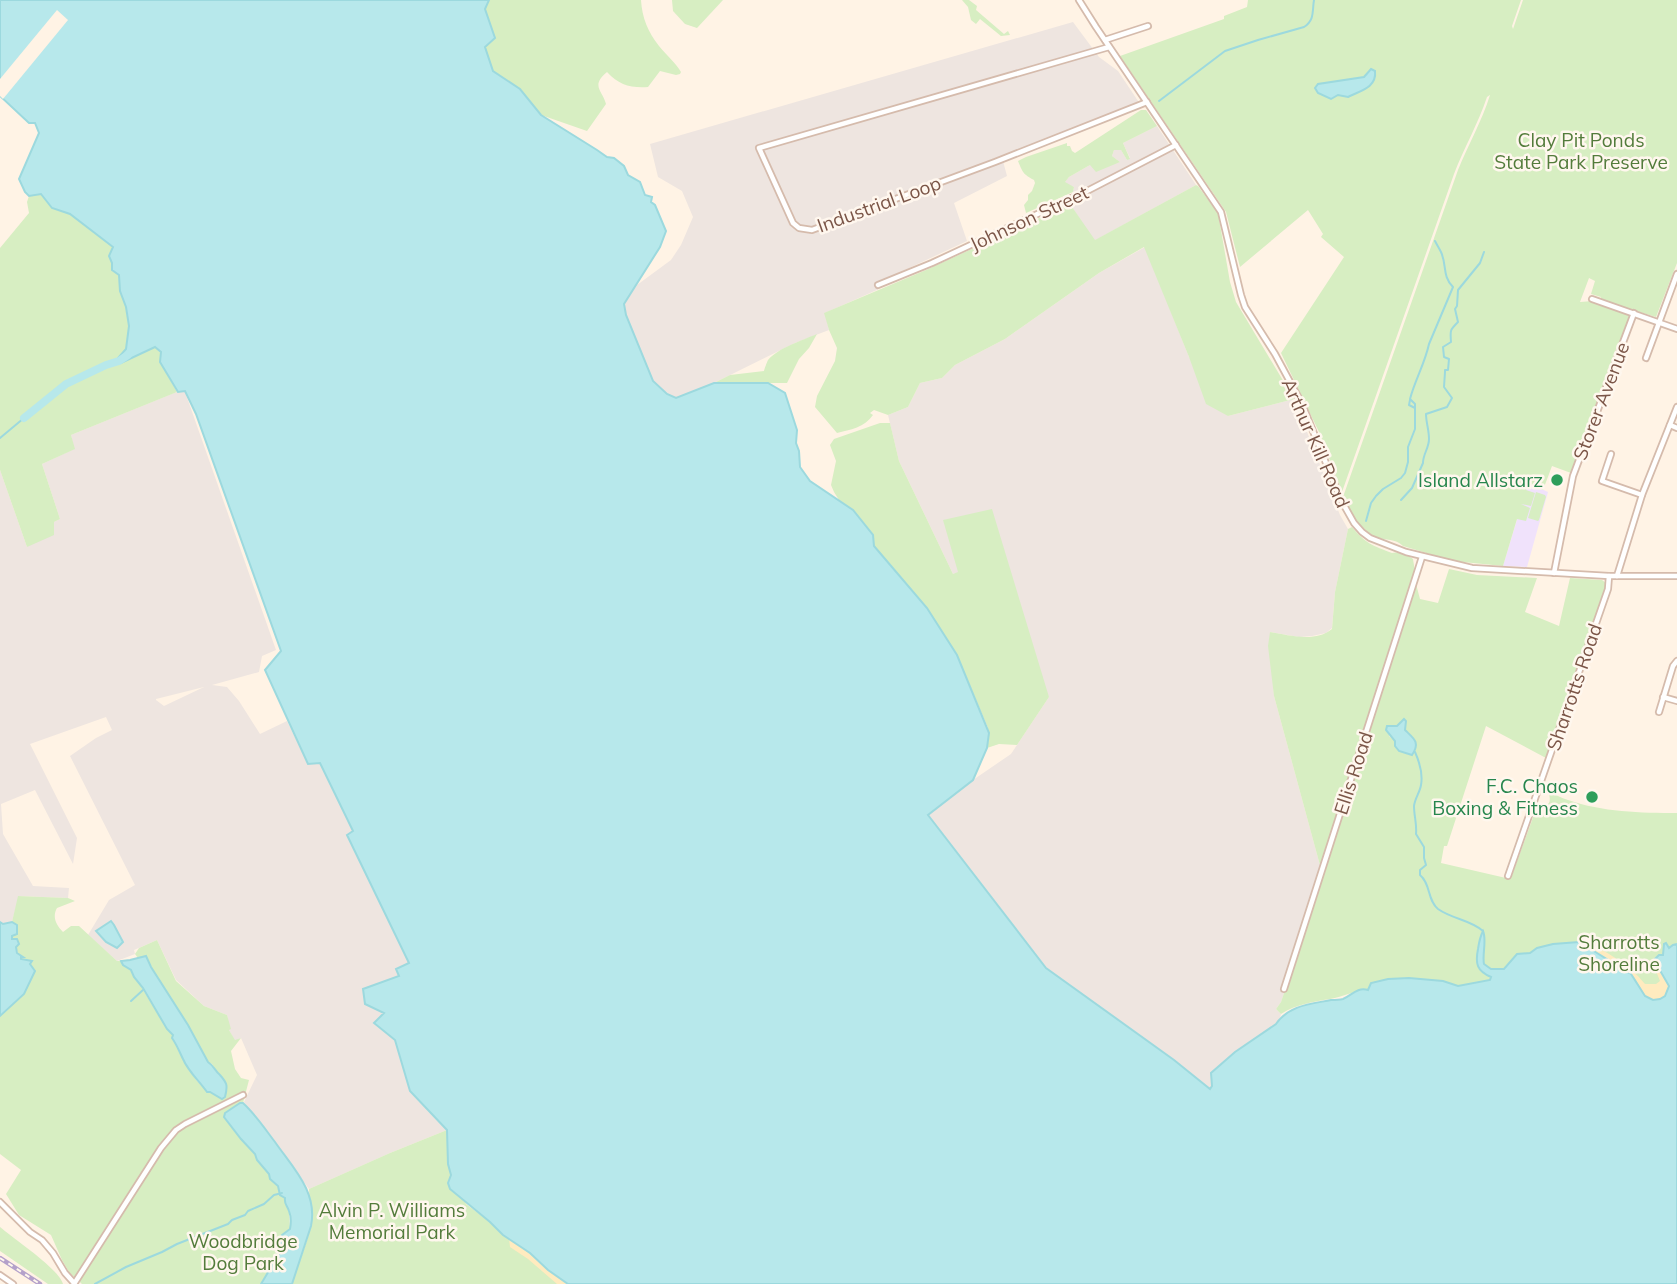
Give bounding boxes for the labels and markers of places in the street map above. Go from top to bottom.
place label: Island Allstarz [1418,468,1543,492]
marker: Island Allstarz [1549,472,1565,488]
place label: F.C. Chaos Boxing & Fitness [1432,774,1578,820]
marker: F.C. Chaos Boxing & Fitness [1584,789,1600,805]

